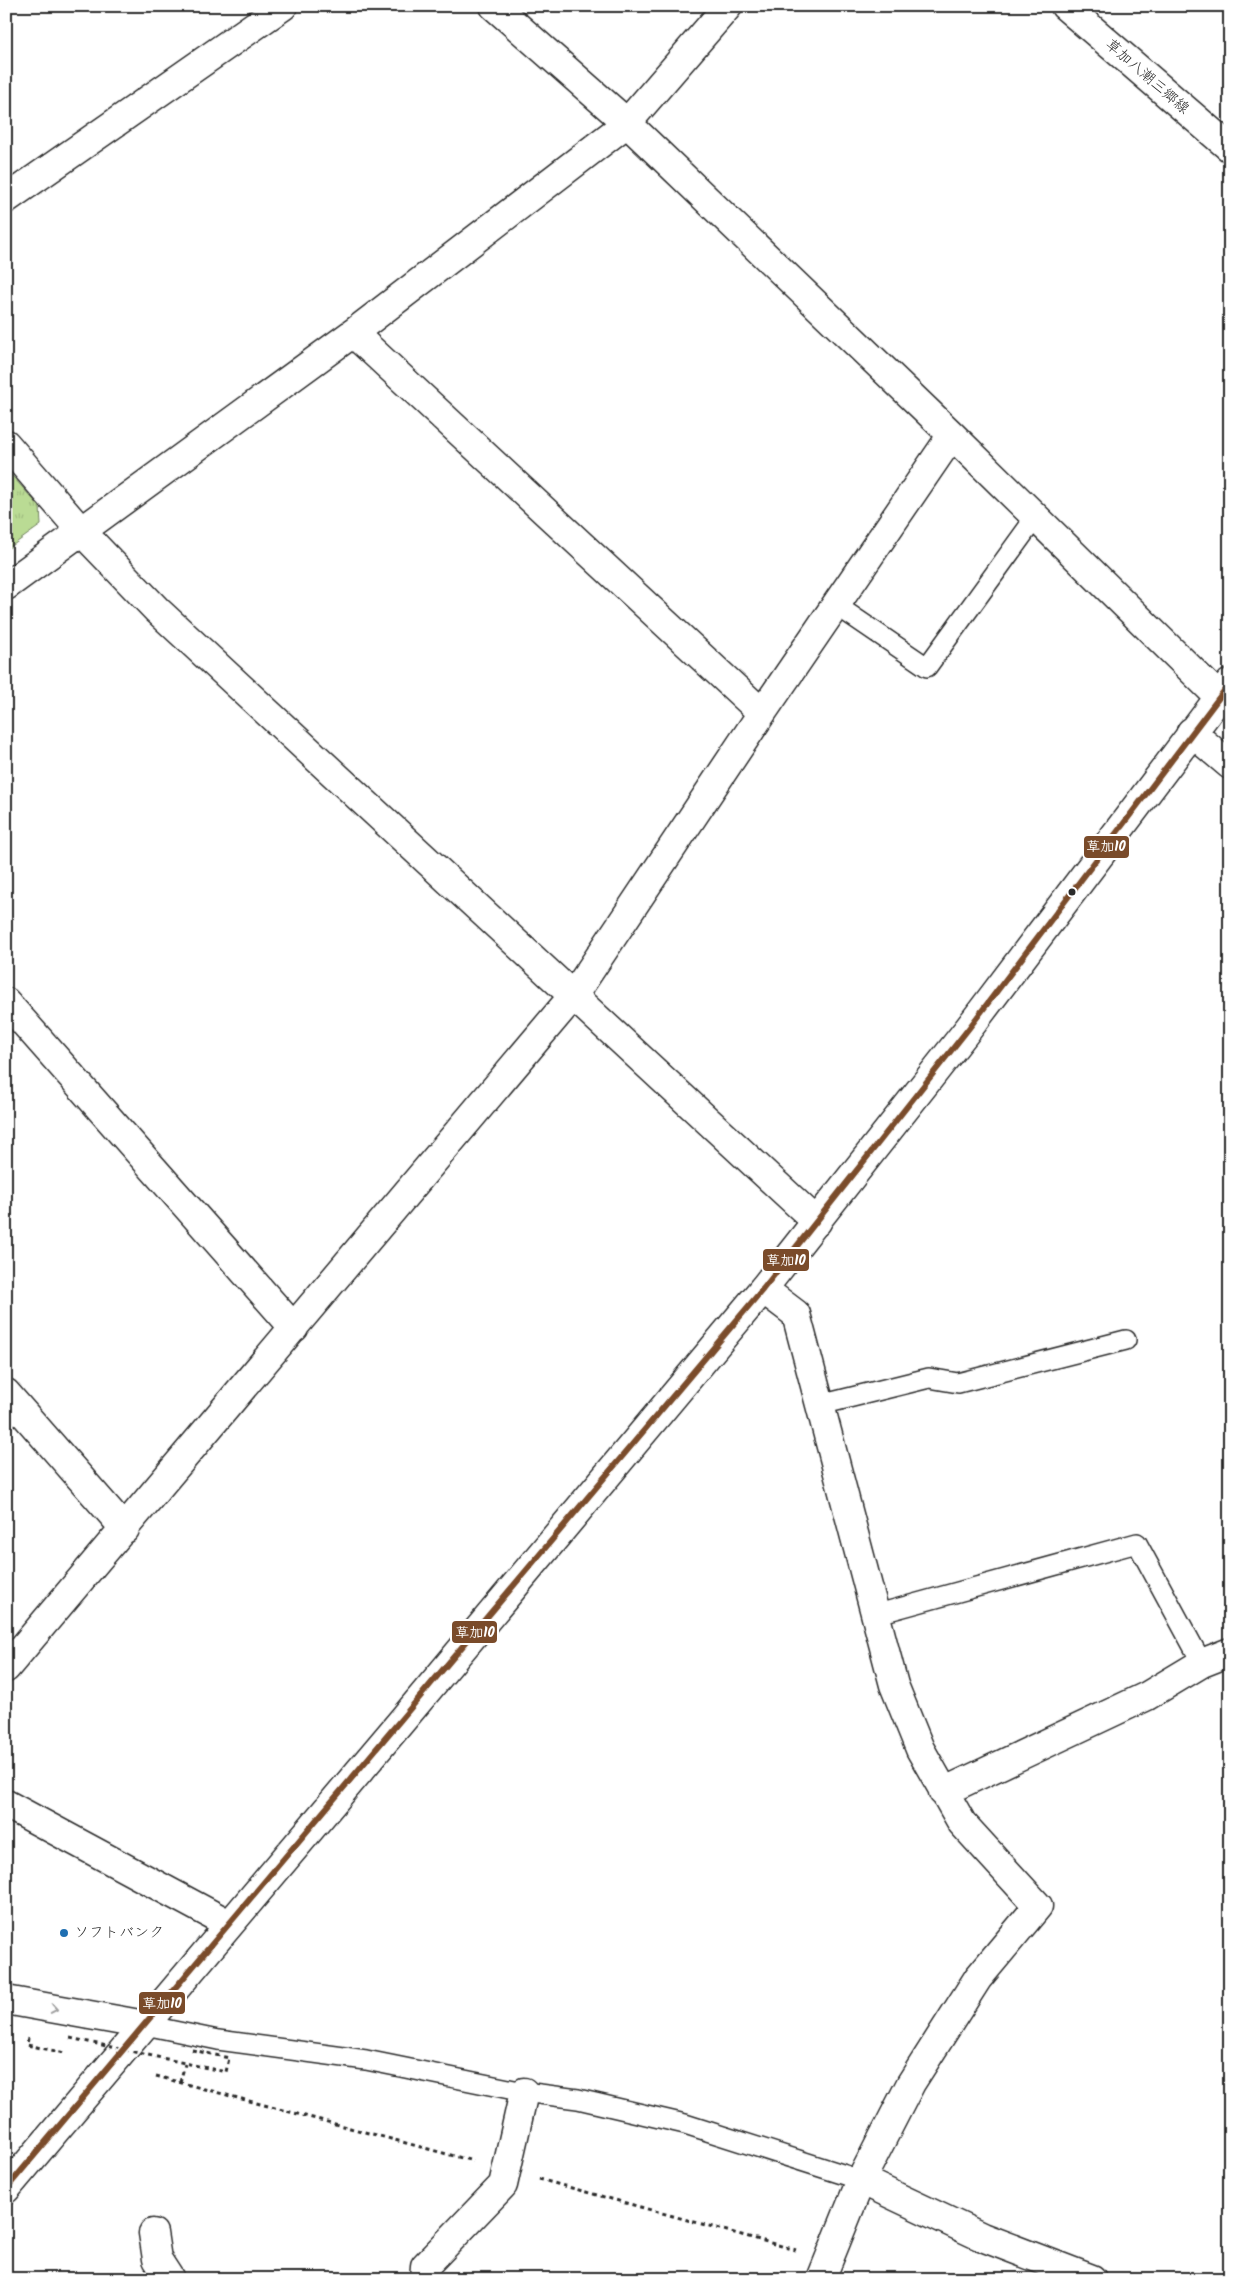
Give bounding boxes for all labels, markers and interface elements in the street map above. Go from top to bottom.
street label: 草加八潮三郷線 [1099,33,1195,121]
line badge: 草加10 [1083,835,1130,859]
text: 草加10 [1086,836,1127,858]
unlabelled marker [1067,887,1077,897]
line badge: 草加10 [762,1248,810,1272]
text: 草加10 [766,1250,807,1272]
line badge: 草加10 [451,1620,498,1644]
text: 草加10 [455,1622,496,1644]
place label: ソフトバンク [74,1921,164,1945]
marker: ソフトバンク [58,1927,70,1939]
line badge: 草加10 [138,1991,186,2015]
text: 草加10 [142,1993,183,2015]
one-way arrow [50,2004,59,2014]

